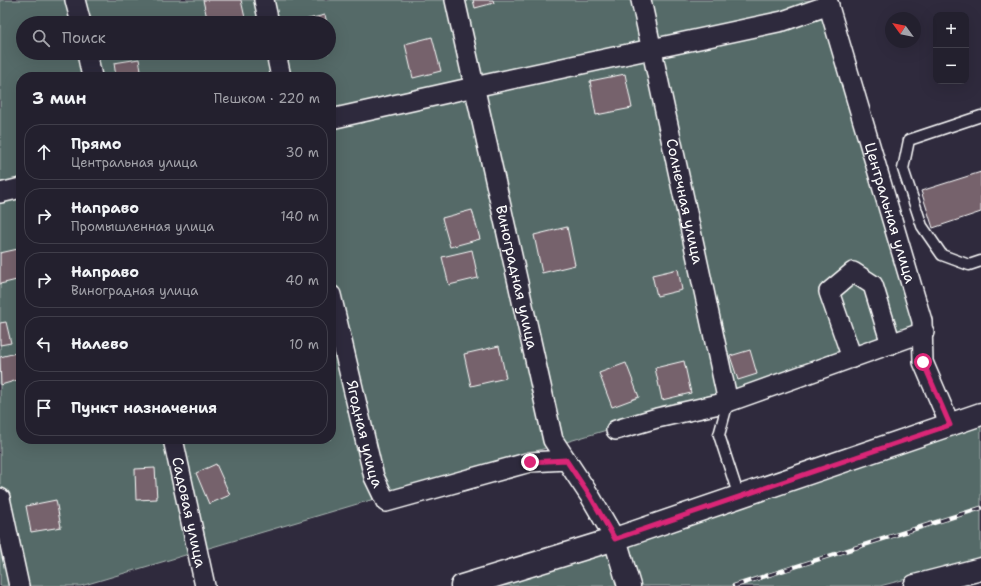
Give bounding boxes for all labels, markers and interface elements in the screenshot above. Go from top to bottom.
north arrow [885,12,921,48]
map controls [933,12,969,84]
button: + [933,12,969,48]
search box [16,16,336,60]
icon: search [30,27,52,49]
text: Поиск [62,28,106,48]
button: − [933,48,969,84]
text: 3 мин [32,87,87,109]
text: Пешком · 220 m [214,90,320,107]
text: Прямо [71,134,121,154]
street label: Солнечная улица [661,137,708,267]
street label: Центральная улица [860,140,921,286]
icon: ahead [33,141,55,163]
text: 30 m [285,144,319,161]
text: Центральная улица [71,154,197,171]
text: Направо [71,198,139,218]
street label: Виноградная улица [491,203,543,352]
icon: right [33,205,55,227]
text: 140 m [280,208,319,225]
text: Промышленная улица [71,218,214,235]
text: Направо [71,262,139,282]
icon: right [33,269,55,291]
text: 40 m [285,272,319,289]
text: Виноградная улица [71,282,198,299]
icon: left [33,333,55,355]
text: Налево [71,334,129,354]
text: 10 m [289,336,319,353]
route start [914,353,932,371]
street label: Ягодная улица [342,378,388,492]
icon: arrive [33,397,55,419]
text: Пункт назначения [71,398,217,418]
route end [521,453,539,471]
street label: Садовая улица [167,455,211,570]

